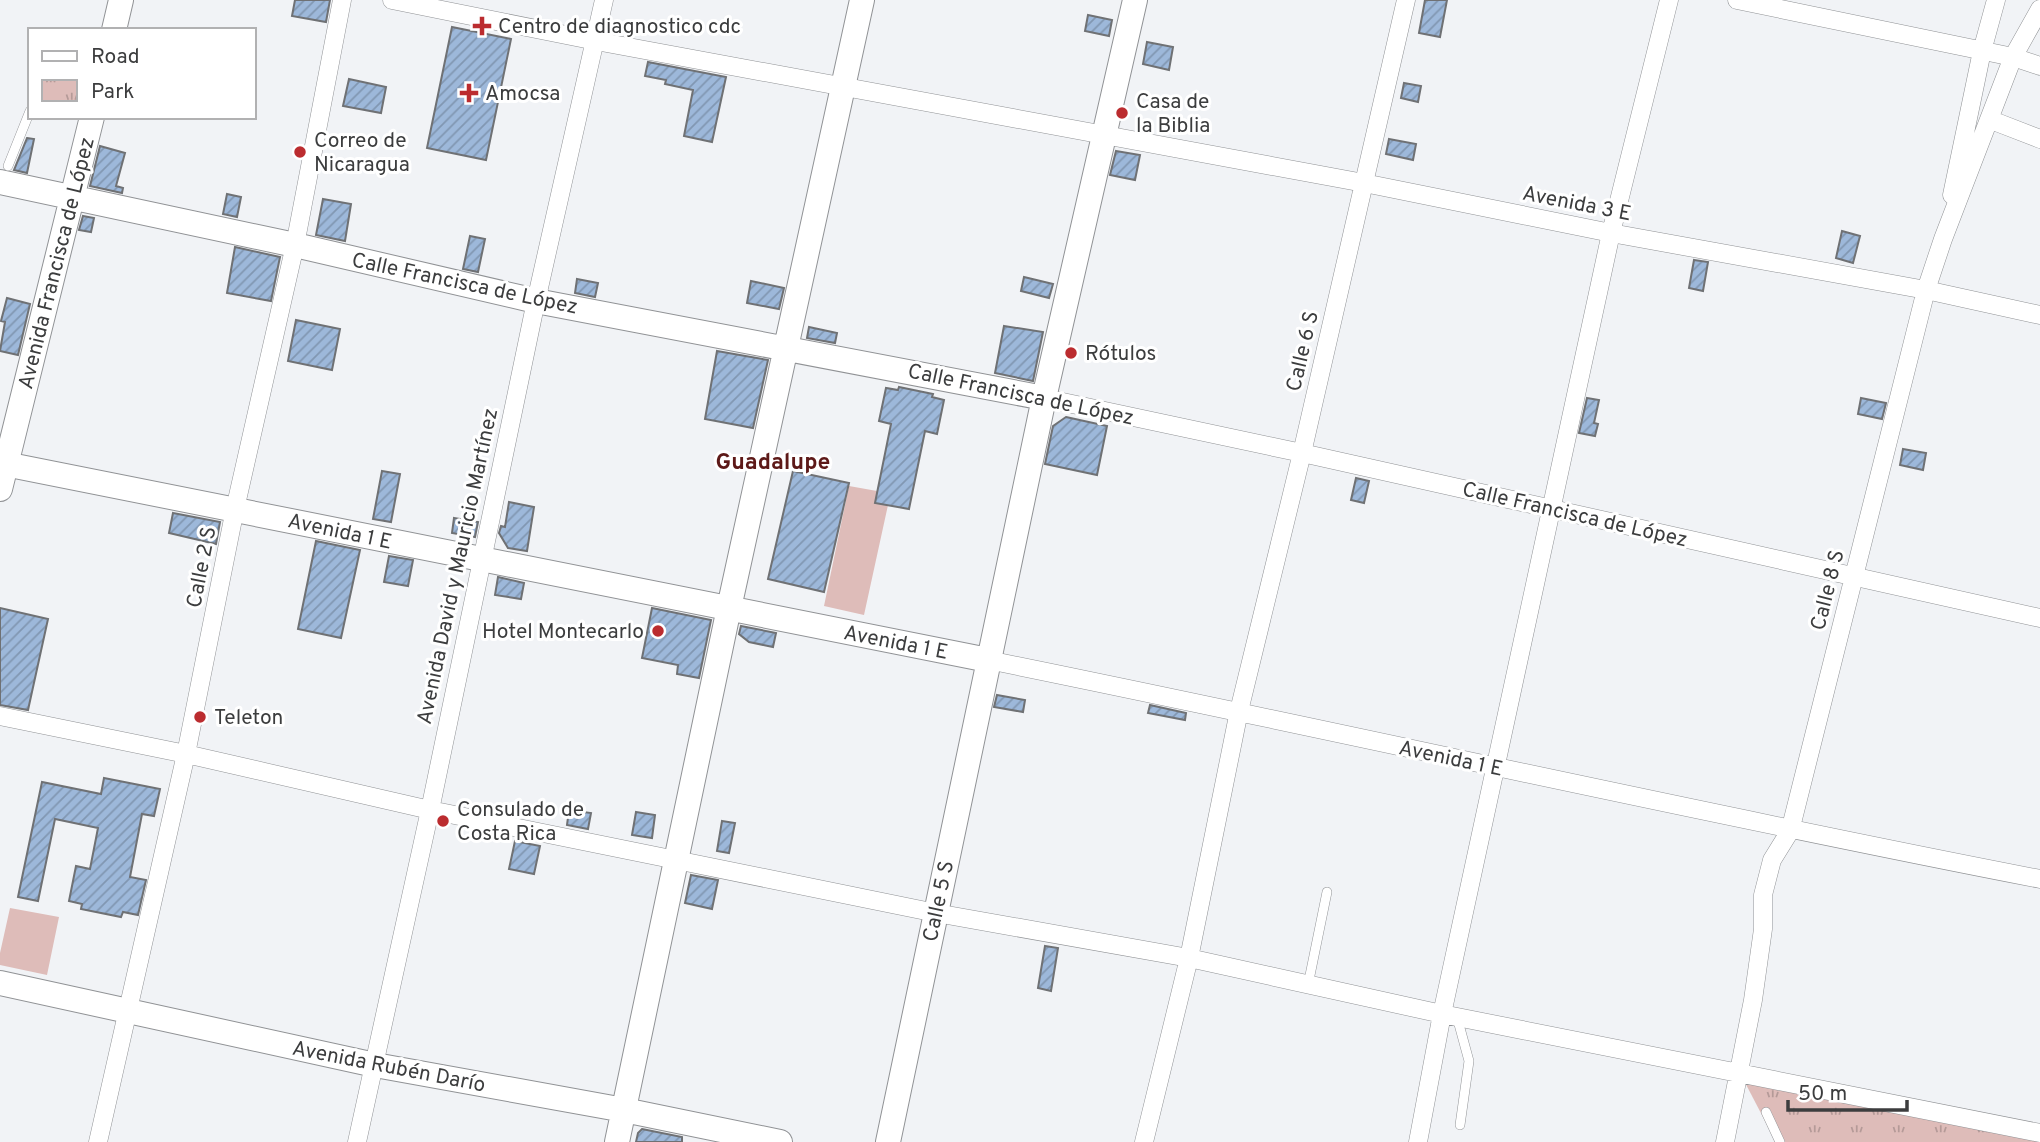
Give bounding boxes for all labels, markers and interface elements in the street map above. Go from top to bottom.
place label: Centro de diagnostico cdc [498,14,741,41]
marker: Centro de diagnostico cdc [472,16,492,36]
legend [28,28,256,119]
text: Road [91,44,140,71]
text: Park [91,79,134,106]
place label: Amocsa [485,81,560,108]
marker: Amocsa [459,83,479,103]
place label: Casa de la Biblia [1136,89,1210,140]
marker: Casa de la Biblia [1114,105,1130,121]
place label: Correo de Nicaragua [314,128,410,179]
street label: Avenida Francisca de López [13,135,102,392]
marker: Correo de Nicaragua [292,144,308,160]
street label: Avenida 3 E [1520,181,1634,228]
street label: Calle Francisca de López [349,247,580,322]
street label: Calle 6 S [1281,308,1326,394]
place label: Rótulos [1085,341,1156,368]
marker: Rótulos [1063,345,1079,361]
street label: Calle Francisca de López [905,358,1136,433]
street label: Avenida David y Mauricio Martínez [412,406,505,727]
district label: Guadalupe [716,449,830,478]
street label: Calle Francisca de López [1459,476,1690,555]
street label: Avenida 1 E [285,508,394,557]
street label: Calle 2 S [181,524,224,610]
street label: Calle 8 S [1805,547,1851,634]
place label: Hotel Montecarlo [482,619,644,646]
street label: Avenida 1 E [841,620,950,667]
marker: Hotel Montecarlo [650,623,666,639]
place label: Teleton [214,705,283,732]
marker: Teleton [192,709,208,725]
street label: Avenida 1 E [1396,735,1505,784]
place label: Consulado de Costa Rica [457,797,584,848]
marker: Consulado de Costa Rica [435,813,451,829]
street label: Calle 5 S [918,858,961,944]
street label: Avenida Rubén Darío [290,1035,488,1099]
scale bar [1788,1068,1907,1112]
text: 50 m [1798,1081,1847,1108]

